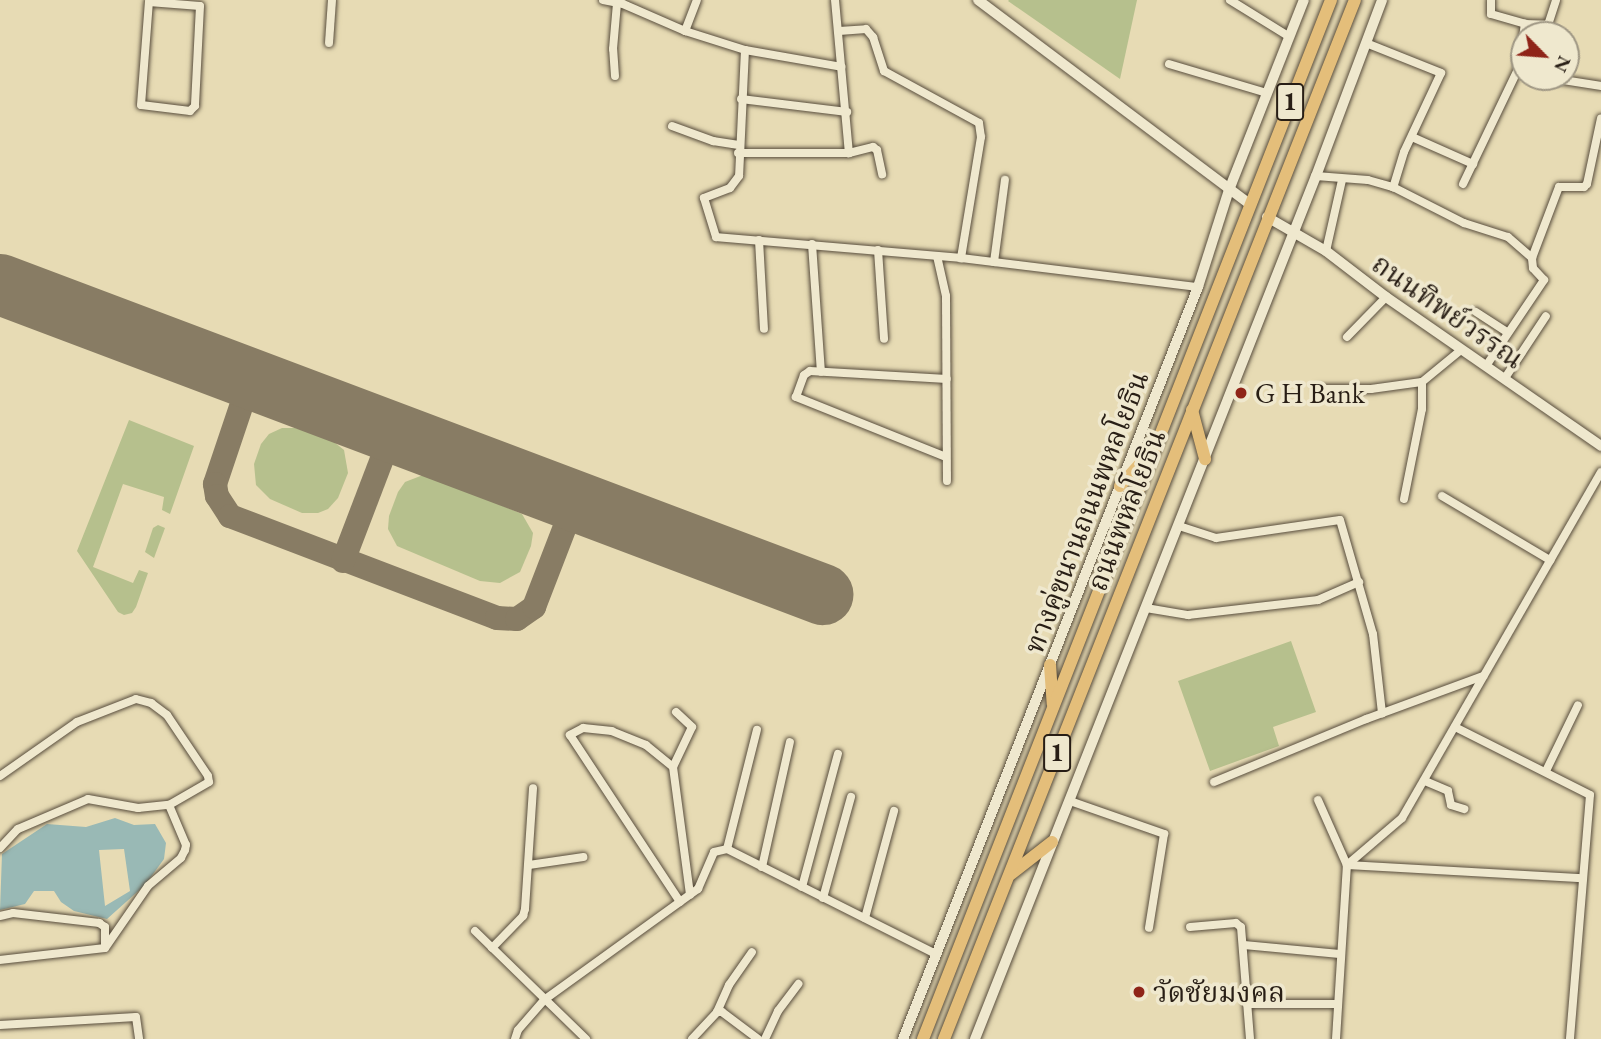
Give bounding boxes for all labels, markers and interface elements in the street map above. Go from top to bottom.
north arrow [1510,21,1580,91]
text: N [1548,52,1577,76]
road number: 1 [1276,80,1304,124]
street label: ถนนทิพย์วรรณ [1366,246,1530,376]
street label: ทางคู่ขนานถนนพหลโยธิน [1017,366,1155,658]
place label: G H Bank [1255,376,1365,410]
marker: G H Bank [1233,385,1249,401]
street label: ถนนพหลโยธิน [1080,424,1172,596]
road number: 1 [1043,730,1071,776]
place label: วัดชัยมงคล [1153,975,1285,1009]
marker: วัดชัยมงคล [1131,984,1147,1000]

